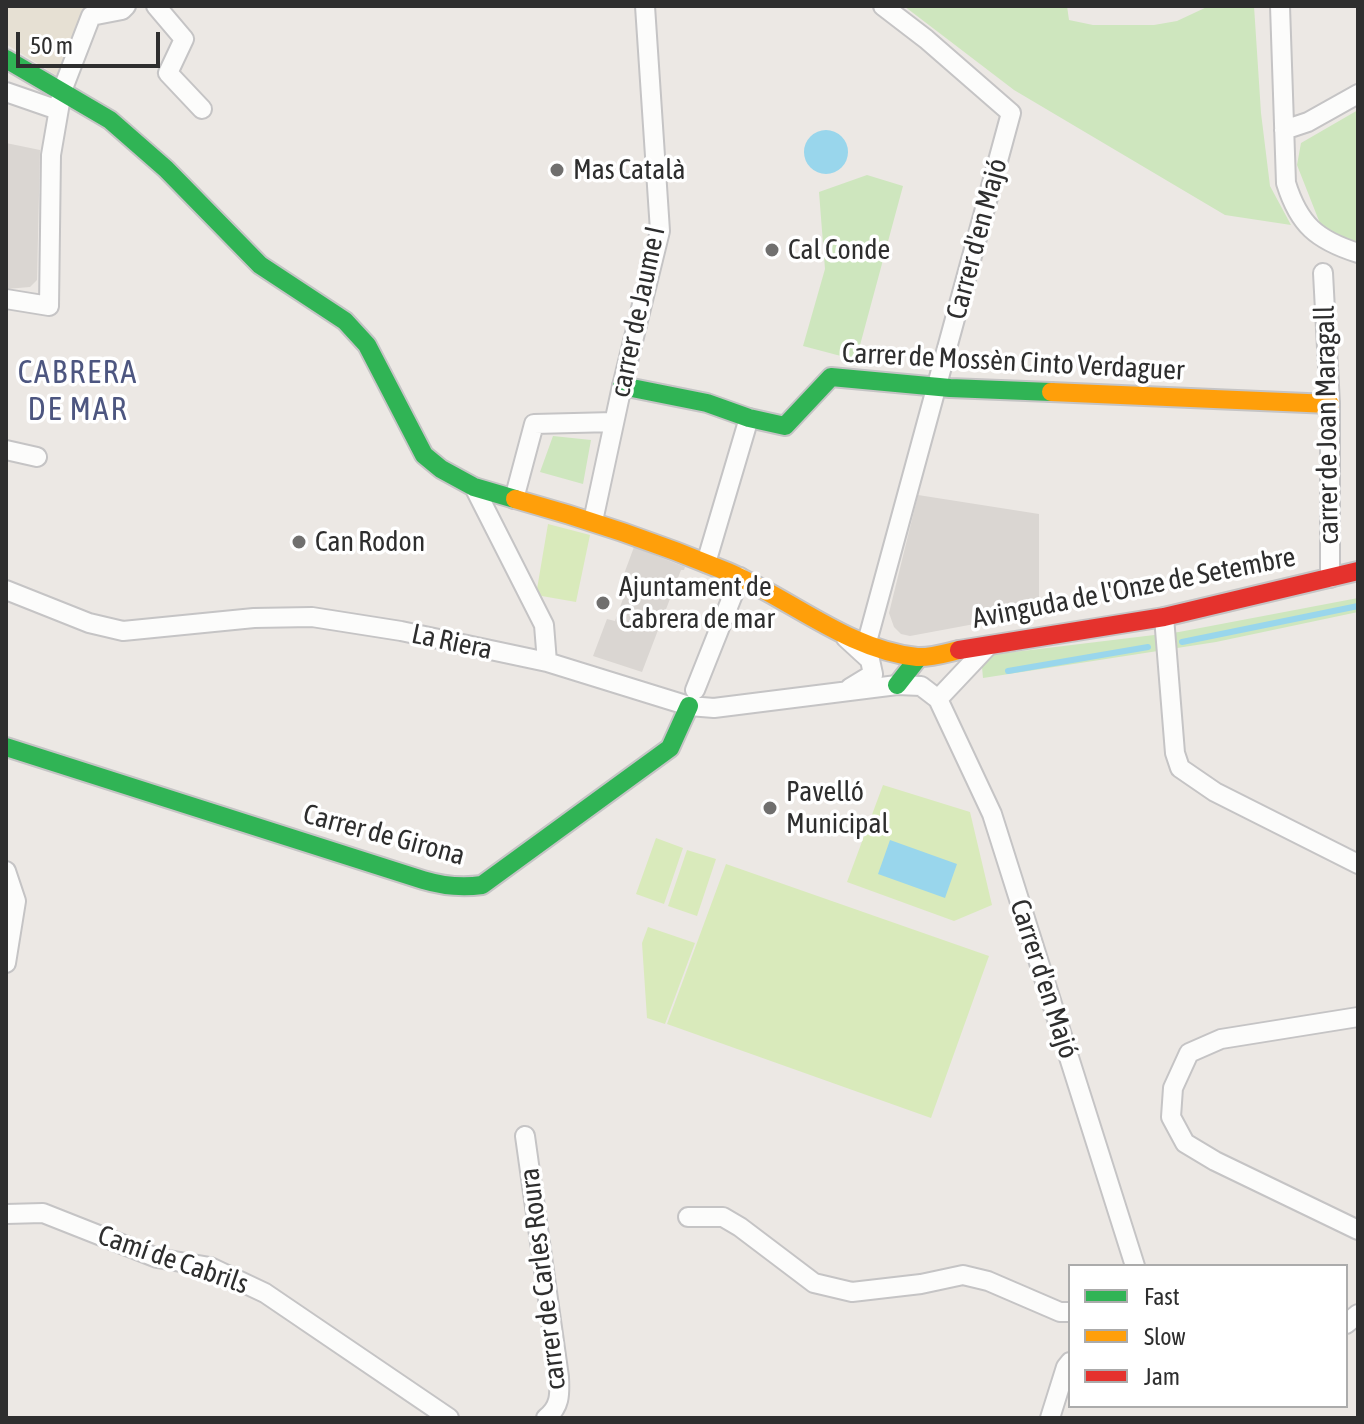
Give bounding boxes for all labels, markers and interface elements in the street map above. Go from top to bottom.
scale bar [20,16,164,66]
text: 50 m [30,32,73,59]
place label: Mas Català [573,153,686,187]
street label: Carrer d'en Majó [939,155,1015,323]
marker: Mas Català [548,161,566,179]
street label: carrer de Jaume I [603,223,673,401]
place label: Cal Conde [788,233,890,267]
marker: Cal Conde [763,241,781,259]
street label: carrer de Joan Maragall [1308,305,1346,545]
street label: Carrer de Mossèn Cinto Verdaguer [841,336,1185,388]
district label: CABRERA DE MAR [18,354,138,429]
place label: Can Rodon [315,525,425,559]
marker: Can Rodon [290,533,308,551]
street label: Avinguda de l'Onze de Setembre [970,540,1298,636]
place label: Ajuntament de Cabrera de mar [619,570,775,636]
marker: Ajuntament de Cabrera de mar [594,594,612,612]
street label: La Riera [409,617,495,667]
place label: Pavelló Municipal [786,775,889,841]
street label: Carrer de Girona [299,797,469,873]
marker: Pavelló Municipal [761,799,779,817]
street label: Carrer d'en Majó [1002,895,1086,1063]
street label: carrer de Carles Roura [513,1166,573,1392]
street label: Camí de Cabrils [93,1219,253,1301]
legend [1068,1264,1348,1408]
text: Fast [1144,1283,1180,1310]
text: Slow [1144,1323,1186,1350]
text: Jam [1144,1363,1180,1390]

